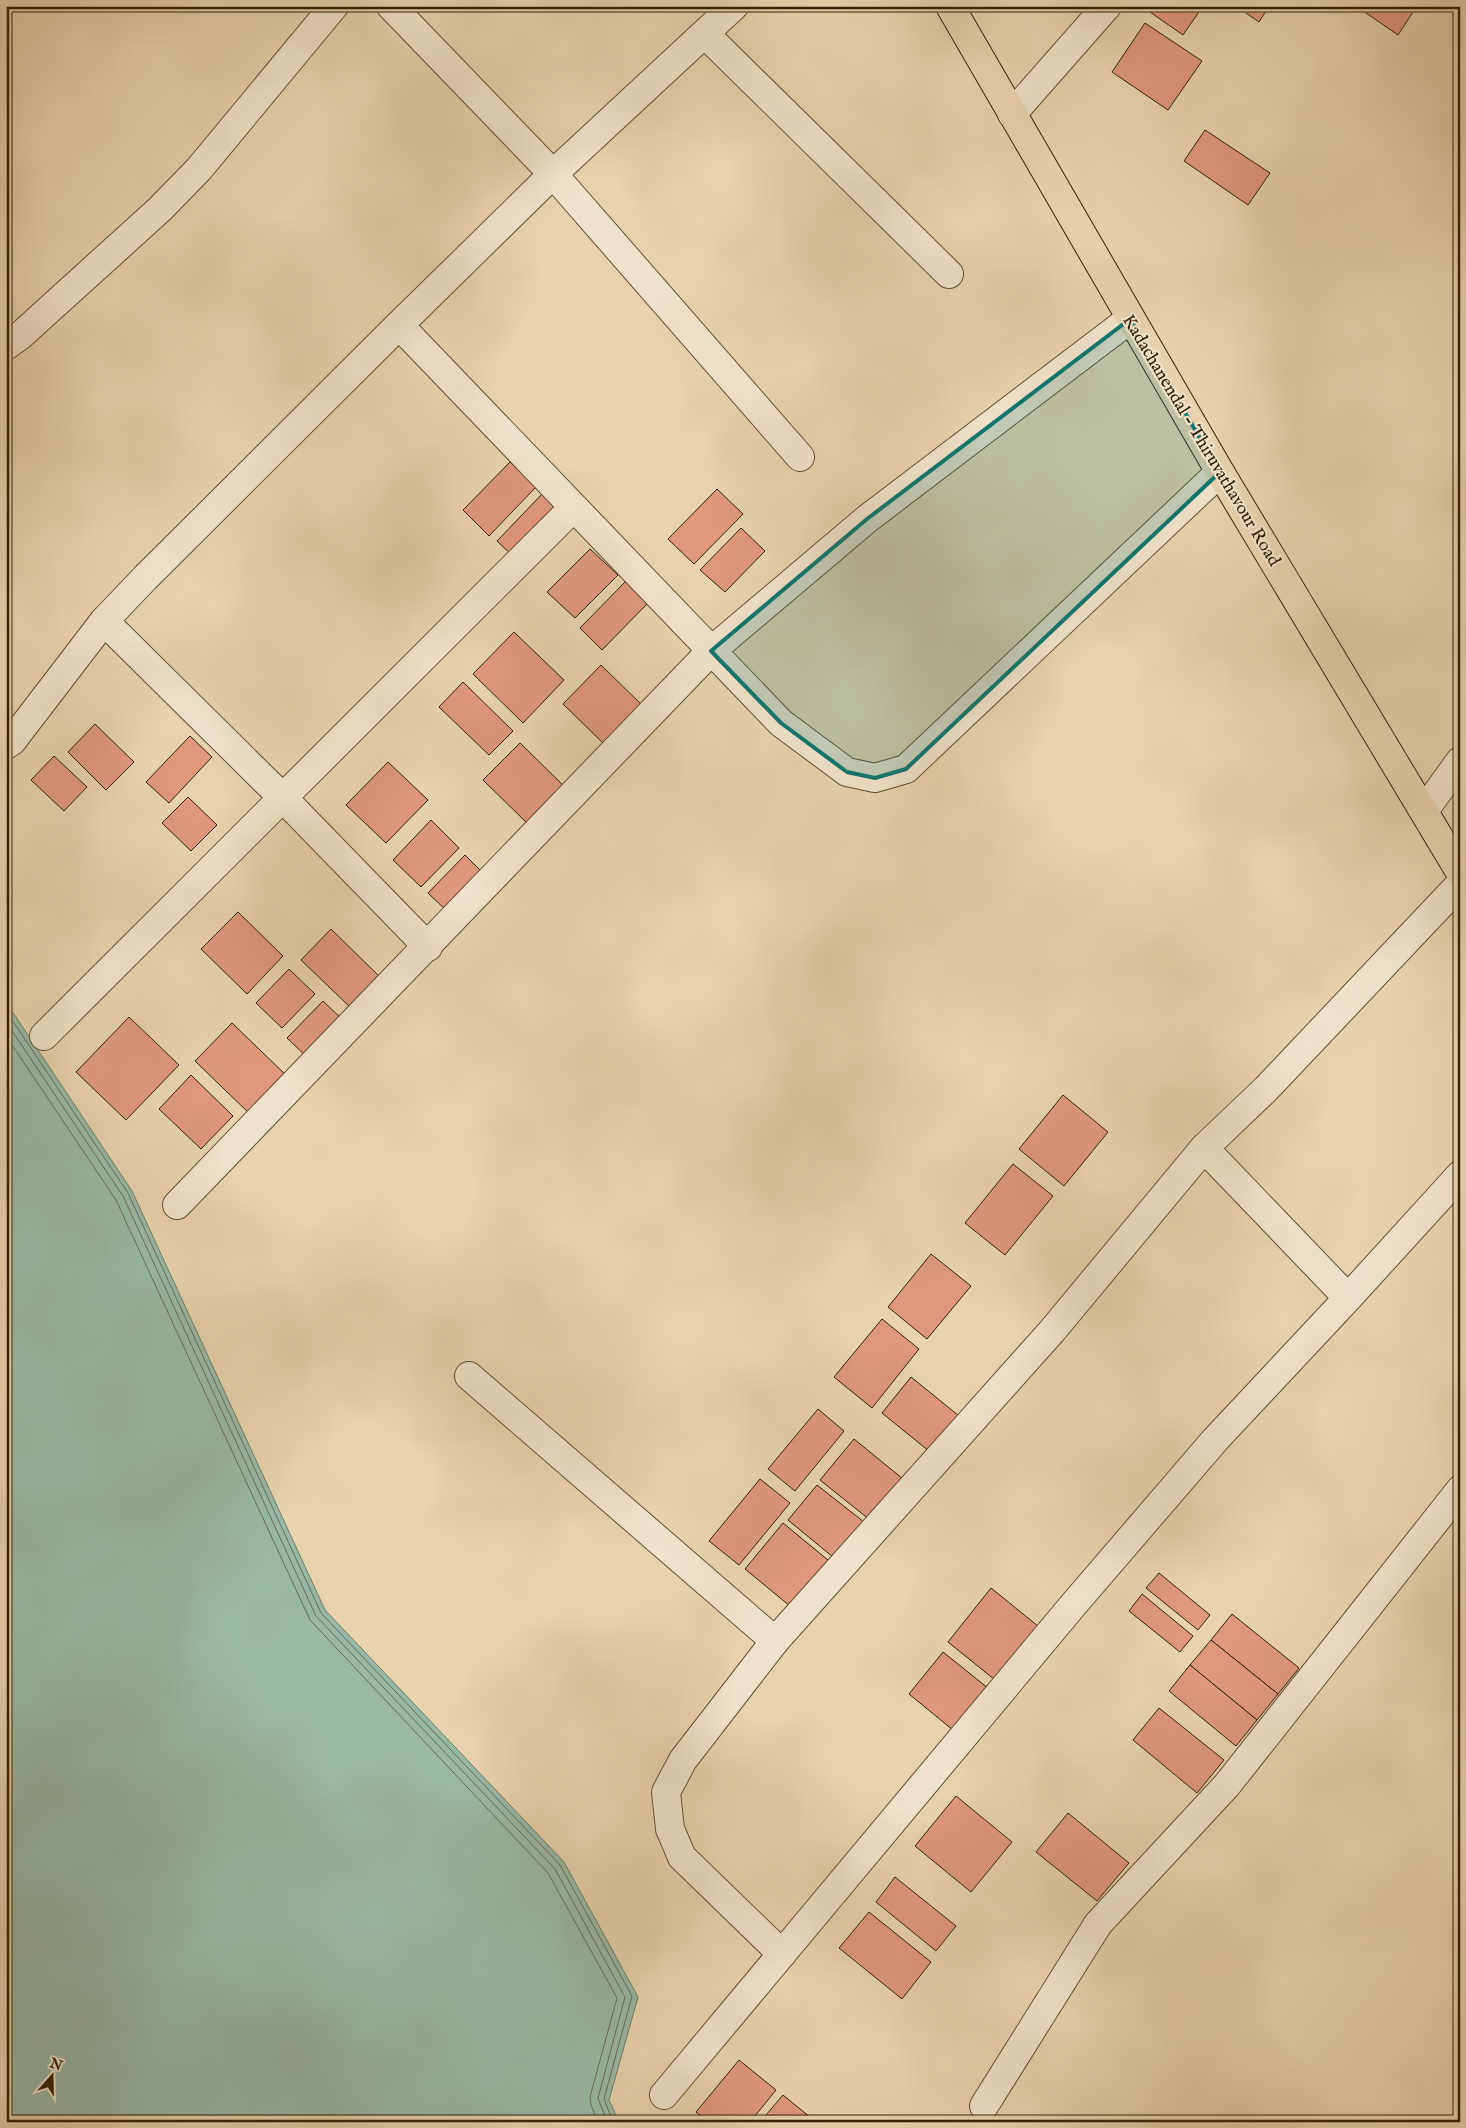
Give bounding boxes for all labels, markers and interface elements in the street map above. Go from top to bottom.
street label: Kadachanendal - Thiruvathavour Road [1116,311,1285,571]
north arrow [28,2050,78,2100]
text: N [46,2054,65,2075]

